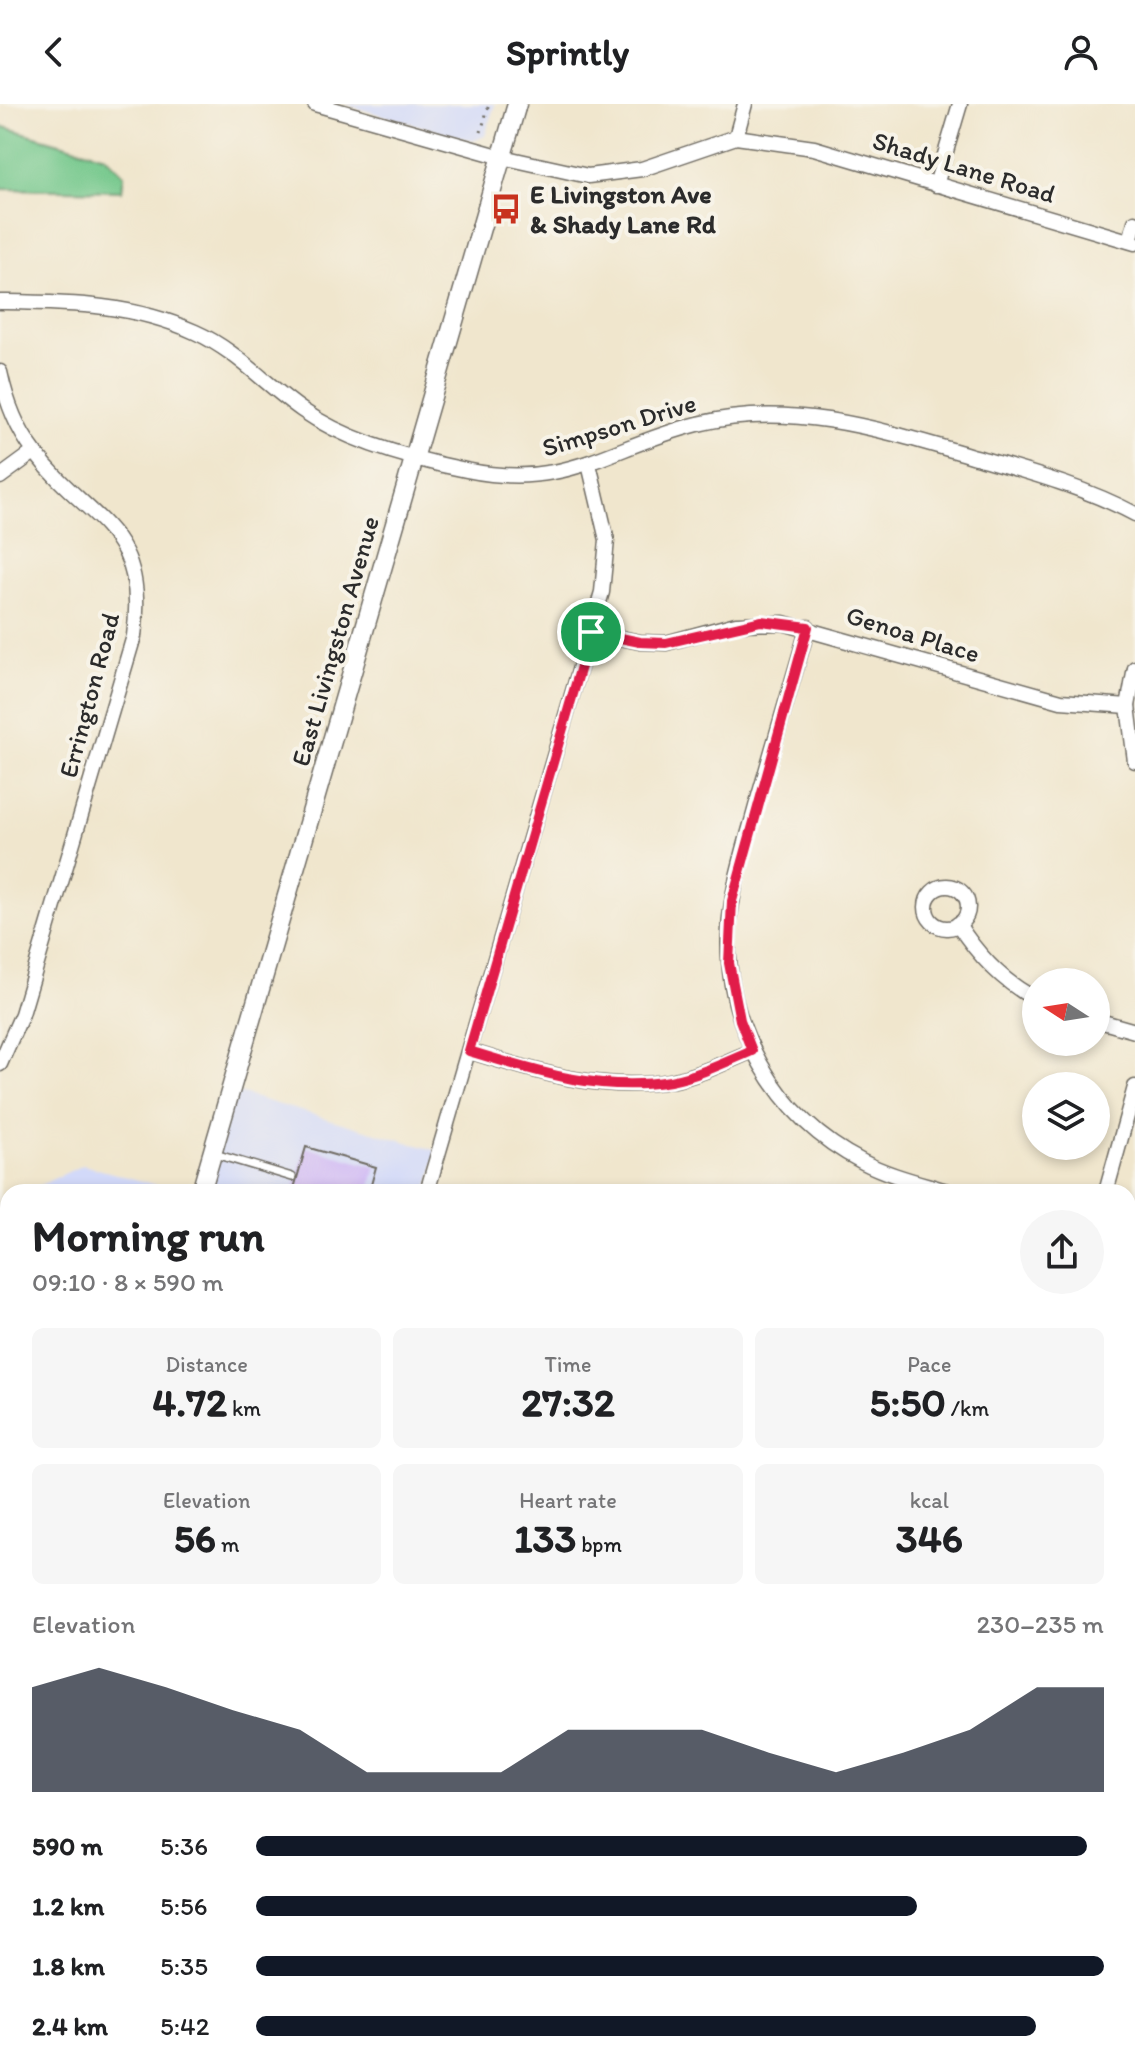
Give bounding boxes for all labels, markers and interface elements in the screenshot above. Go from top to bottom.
icon: back [32,30,76,74]
icon: person [1059,30,1103,74]
text: Sprintly [506,31,629,74]
street label: Shady Lane Road [869,124,1059,210]
place label: E Livingston Ave & Shady Lane Rd [530,178,717,240]
bus stop icon: E Livingston Ave & Shady Lane Rd [489,192,523,226]
street label: Simpson Drive [538,386,700,464]
street label: East Livingston Avenue [284,512,386,770]
pin [557,598,625,666]
street label: Genoa Place [842,599,984,669]
street label: Errington Road [52,608,127,781]
icon: arrive [569,610,613,654]
north arrow [1022,968,1110,1056]
map controls [1022,968,1110,1160]
button: layers [1022,1072,1110,1160]
text: Morning run [32,1209,265,1262]
button: share [1020,1210,1104,1294]
text: 09:10 · 8 × 590 m [32,1266,224,1298]
text: Distance [165,1351,248,1378]
text: Time [545,1351,591,1378]
text: Pace [907,1351,951,1378]
text: 4.72 [152,1378,227,1426]
text: 27:32 [521,1378,615,1426]
text: 5:50 [869,1378,946,1426]
text: km [227,1395,261,1422]
text: /km [946,1395,989,1422]
text: Elevation [163,1487,250,1514]
text: Heart rate [519,1487,617,1514]
text: kcal [910,1487,949,1514]
text: 56 [174,1514,216,1562]
text: 133 [514,1514,576,1562]
text: 346 [896,1514,963,1562]
text: m [216,1531,239,1558]
text: bpm [576,1531,622,1558]
text: Elevation [32,1608,135,1640]
text: 230–235 m [976,1608,1104,1640]
text: 590 m [32,1830,103,1862]
text: 5:36 [160,1830,208,1862]
text: 1.2 km [32,1890,104,1922]
text: 5:56 [160,1890,207,1922]
text: 1.8 km [32,1950,105,1982]
text: 5:35 [160,1950,208,1982]
text: 2.4 km [32,2010,108,2042]
text: 5:42 [160,2010,209,2042]

